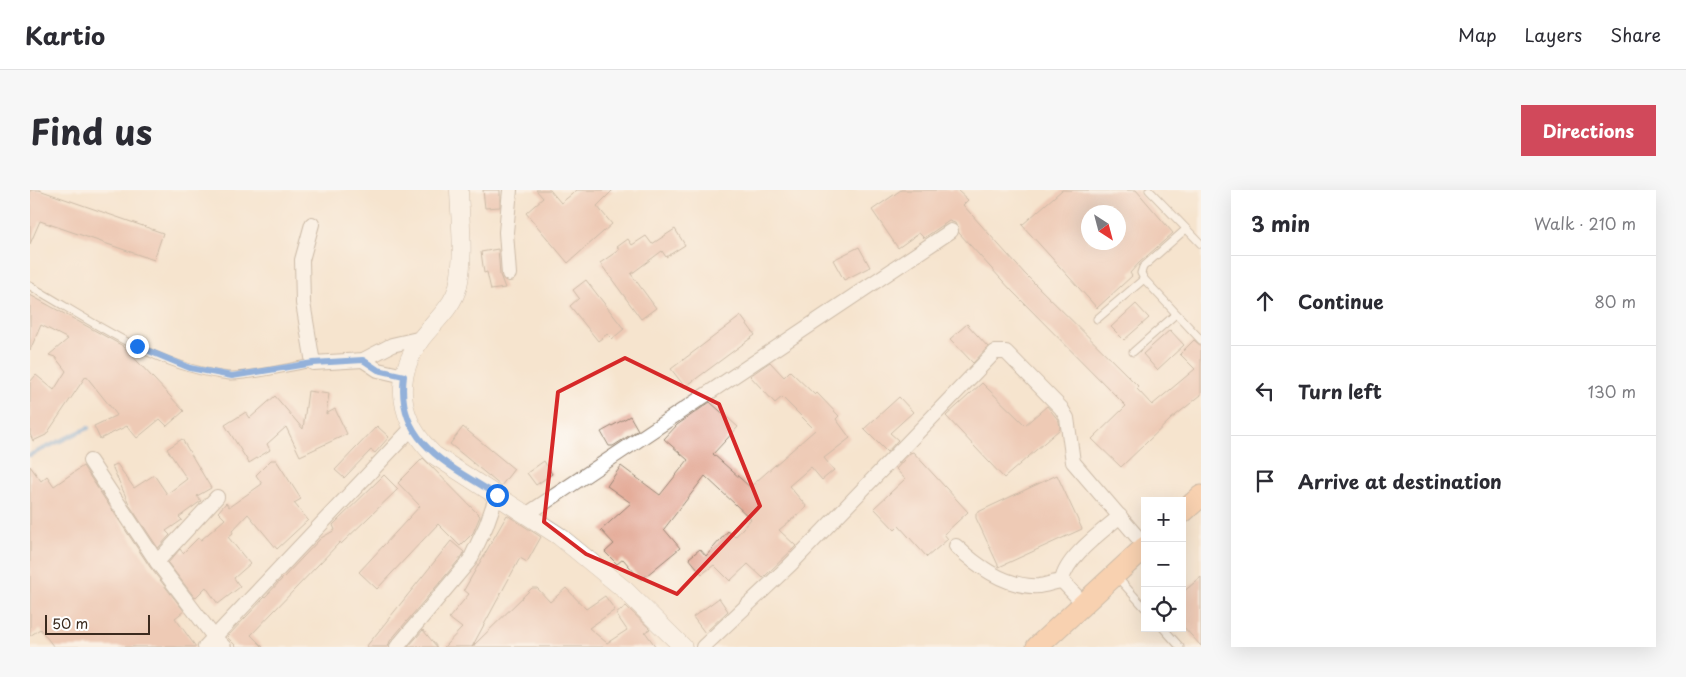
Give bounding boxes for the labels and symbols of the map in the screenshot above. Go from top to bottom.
north arrow [1081,205,1126,250]
route end [126,335,149,358]
route start [486,484,509,507]
scale bar [45,612,150,635]

